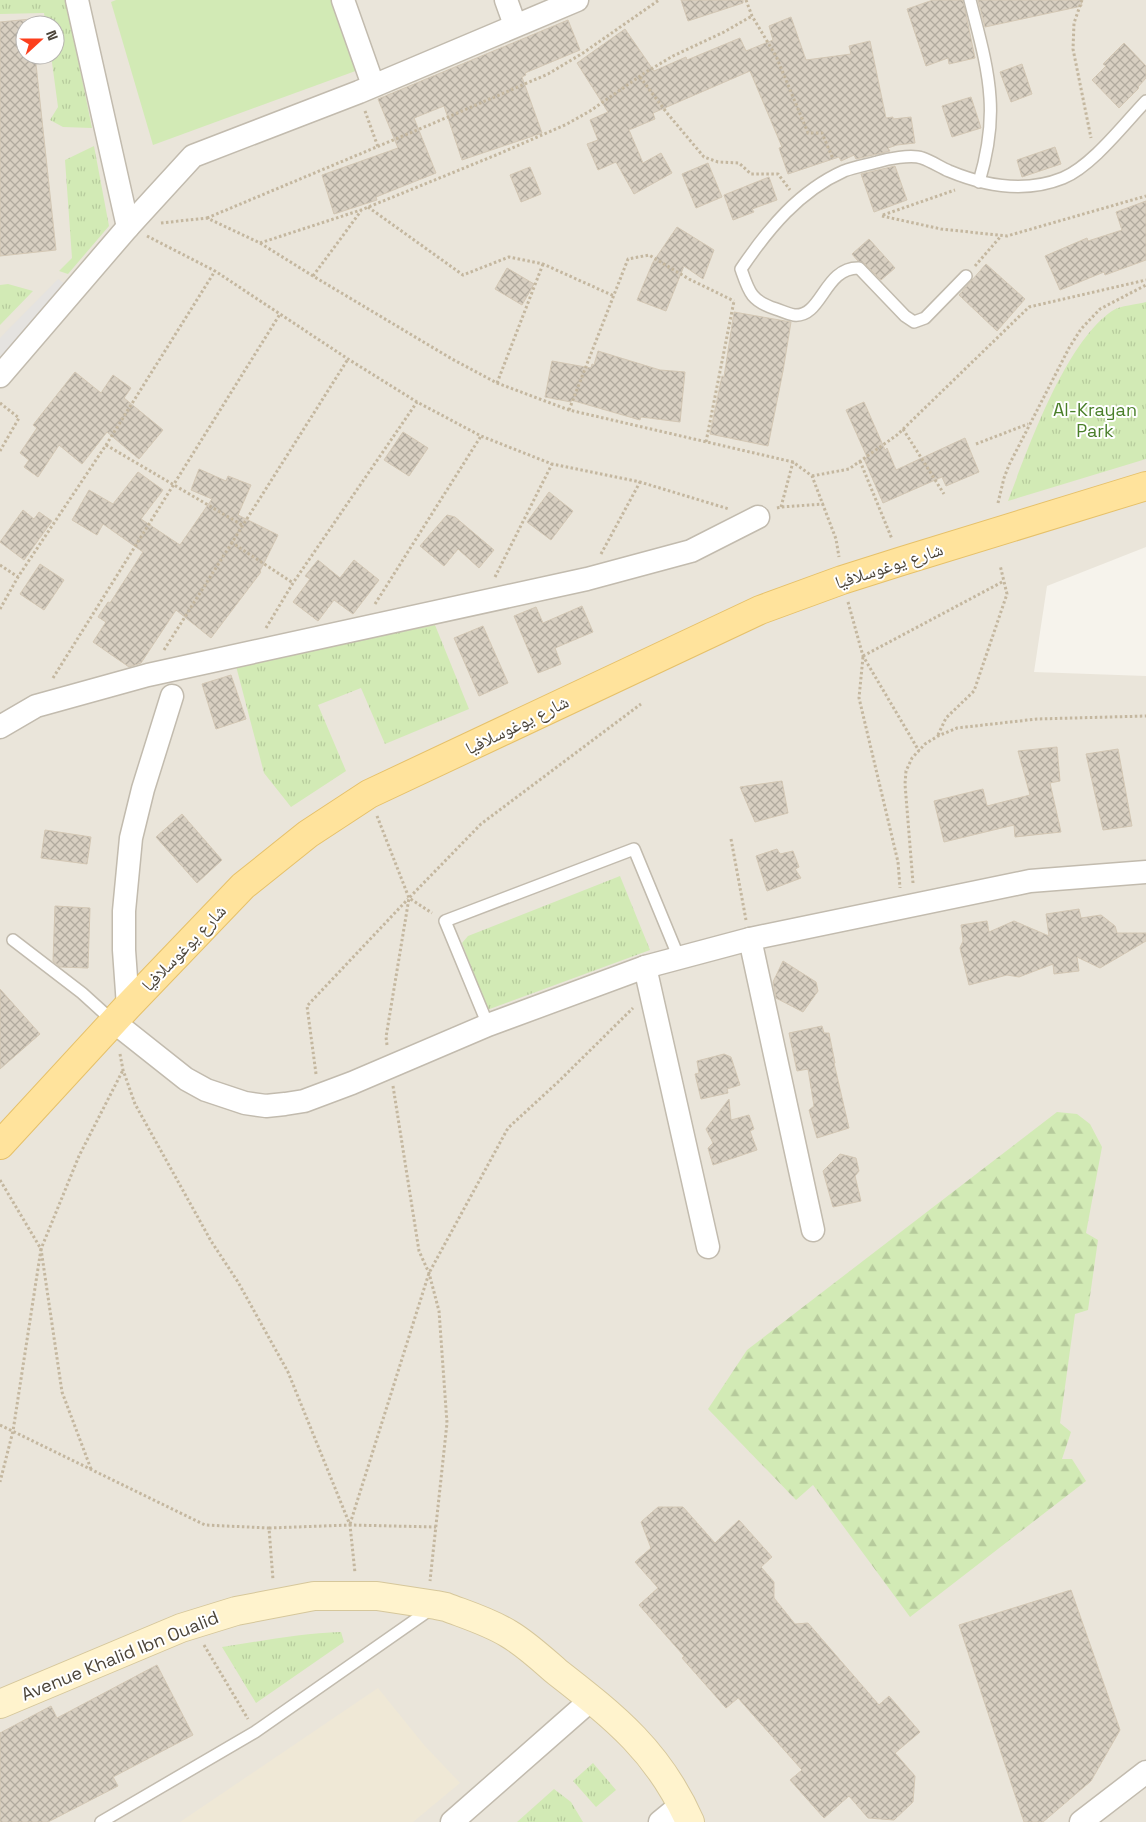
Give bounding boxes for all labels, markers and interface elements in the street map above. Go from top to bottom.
north arrow [15,15,65,65]
text: N [42,28,62,43]
park label: Al-Krayan Park [1053,398,1137,442]
street label: شارع يوغوسلافيا [832,537,946,594]
street label: شارع يوغوسلافيا [461,690,572,760]
street label: شارع يوغوسلافيا [136,899,231,996]
street label: Avenue Khalid Ibn Oualid [18,1605,222,1706]

